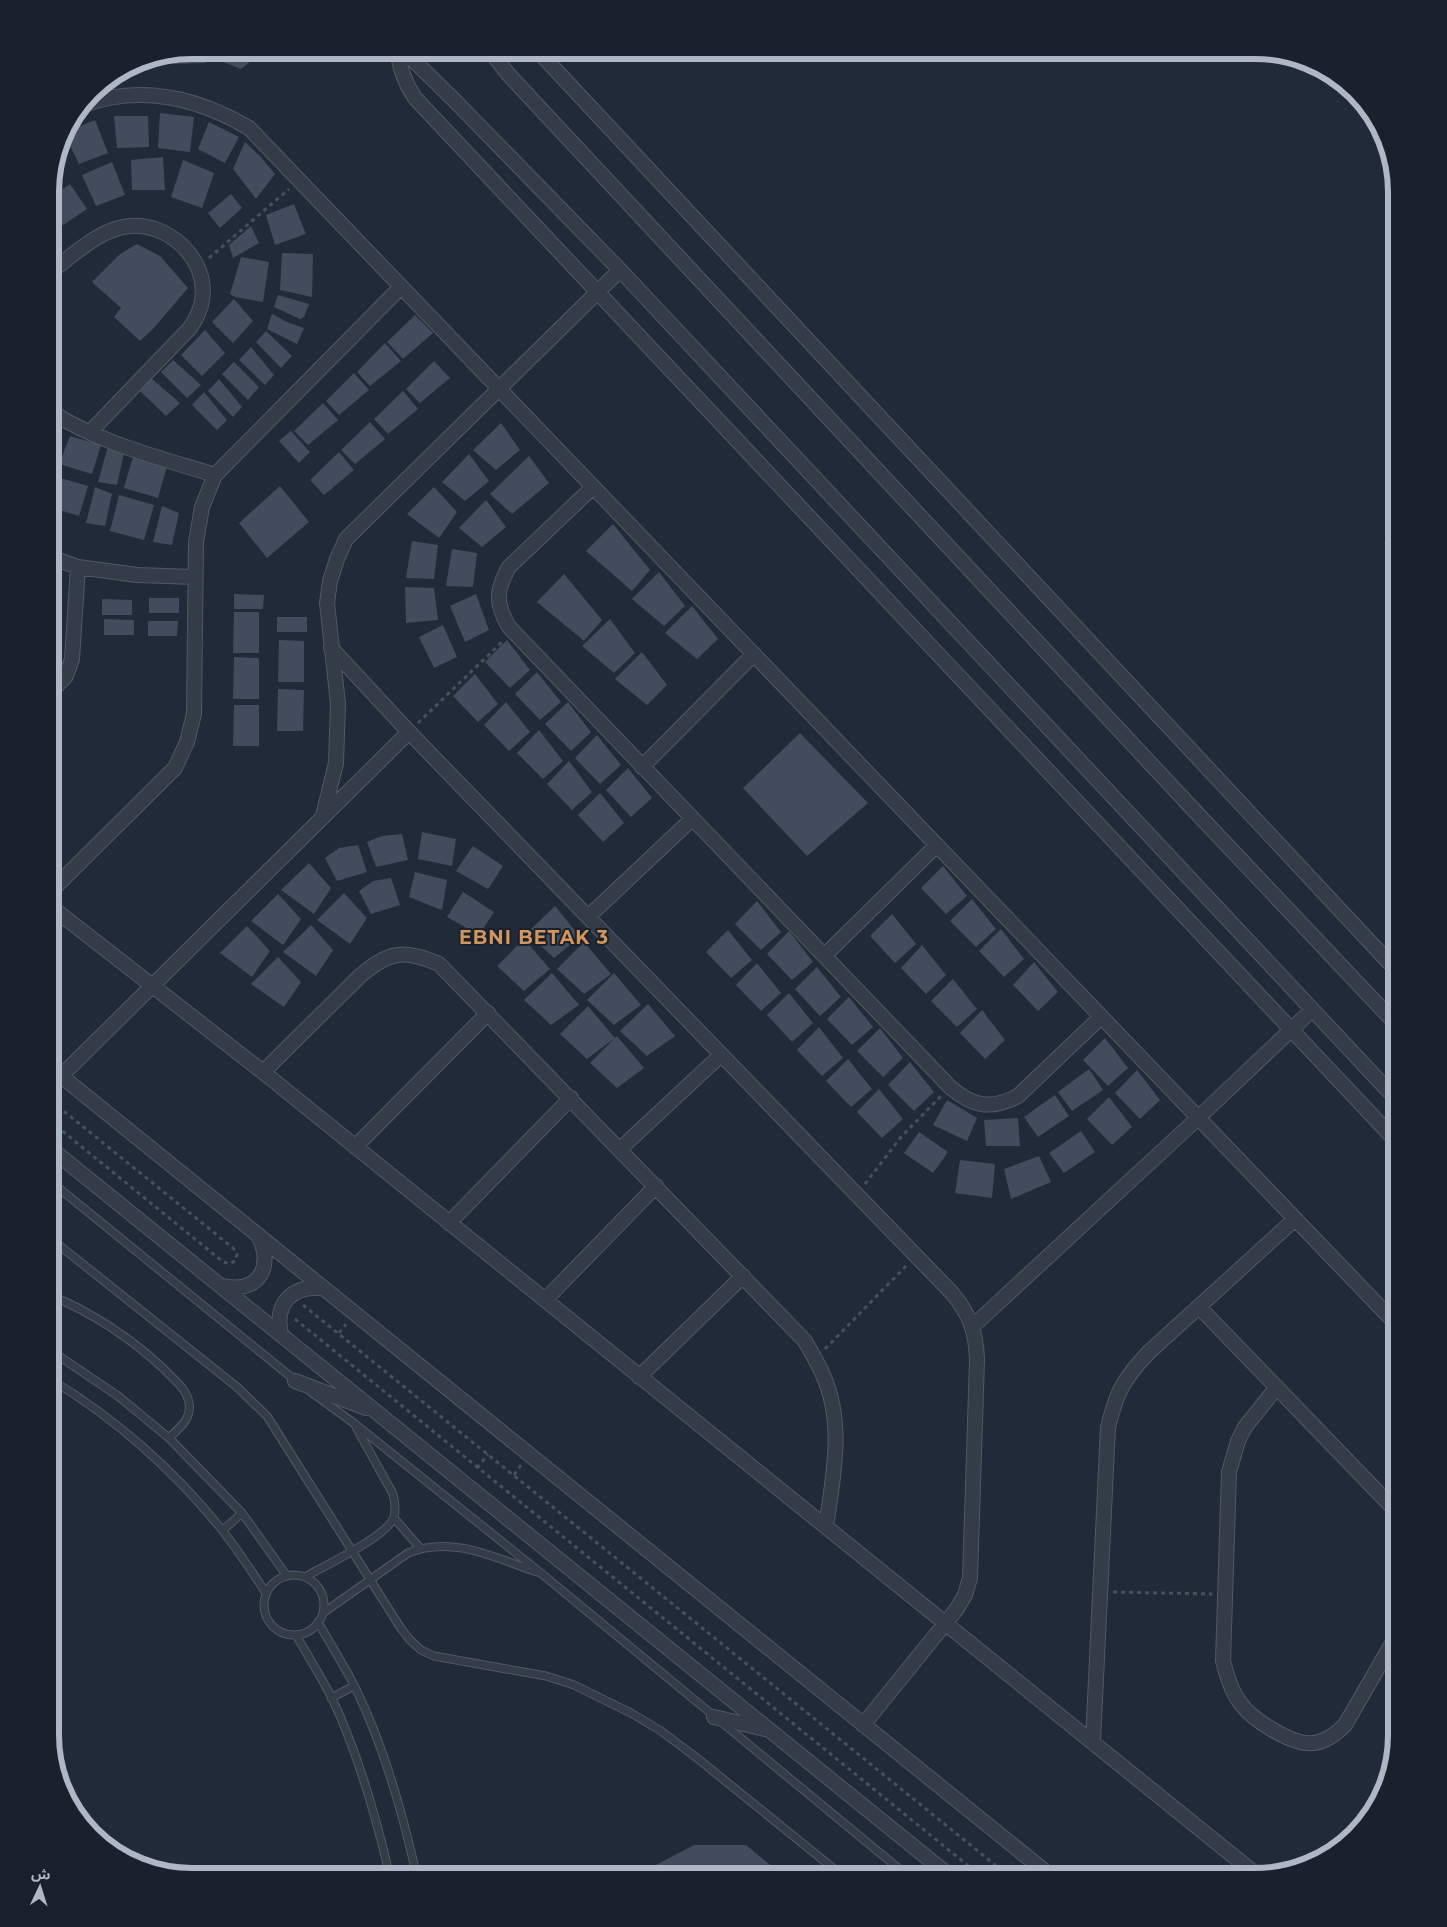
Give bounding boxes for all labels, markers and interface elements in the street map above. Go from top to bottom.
district label: EBNI BETAK 3 [459,926,609,949]
north arrow [15,1862,65,1912]
text: ش [31,1864,51,1884]

